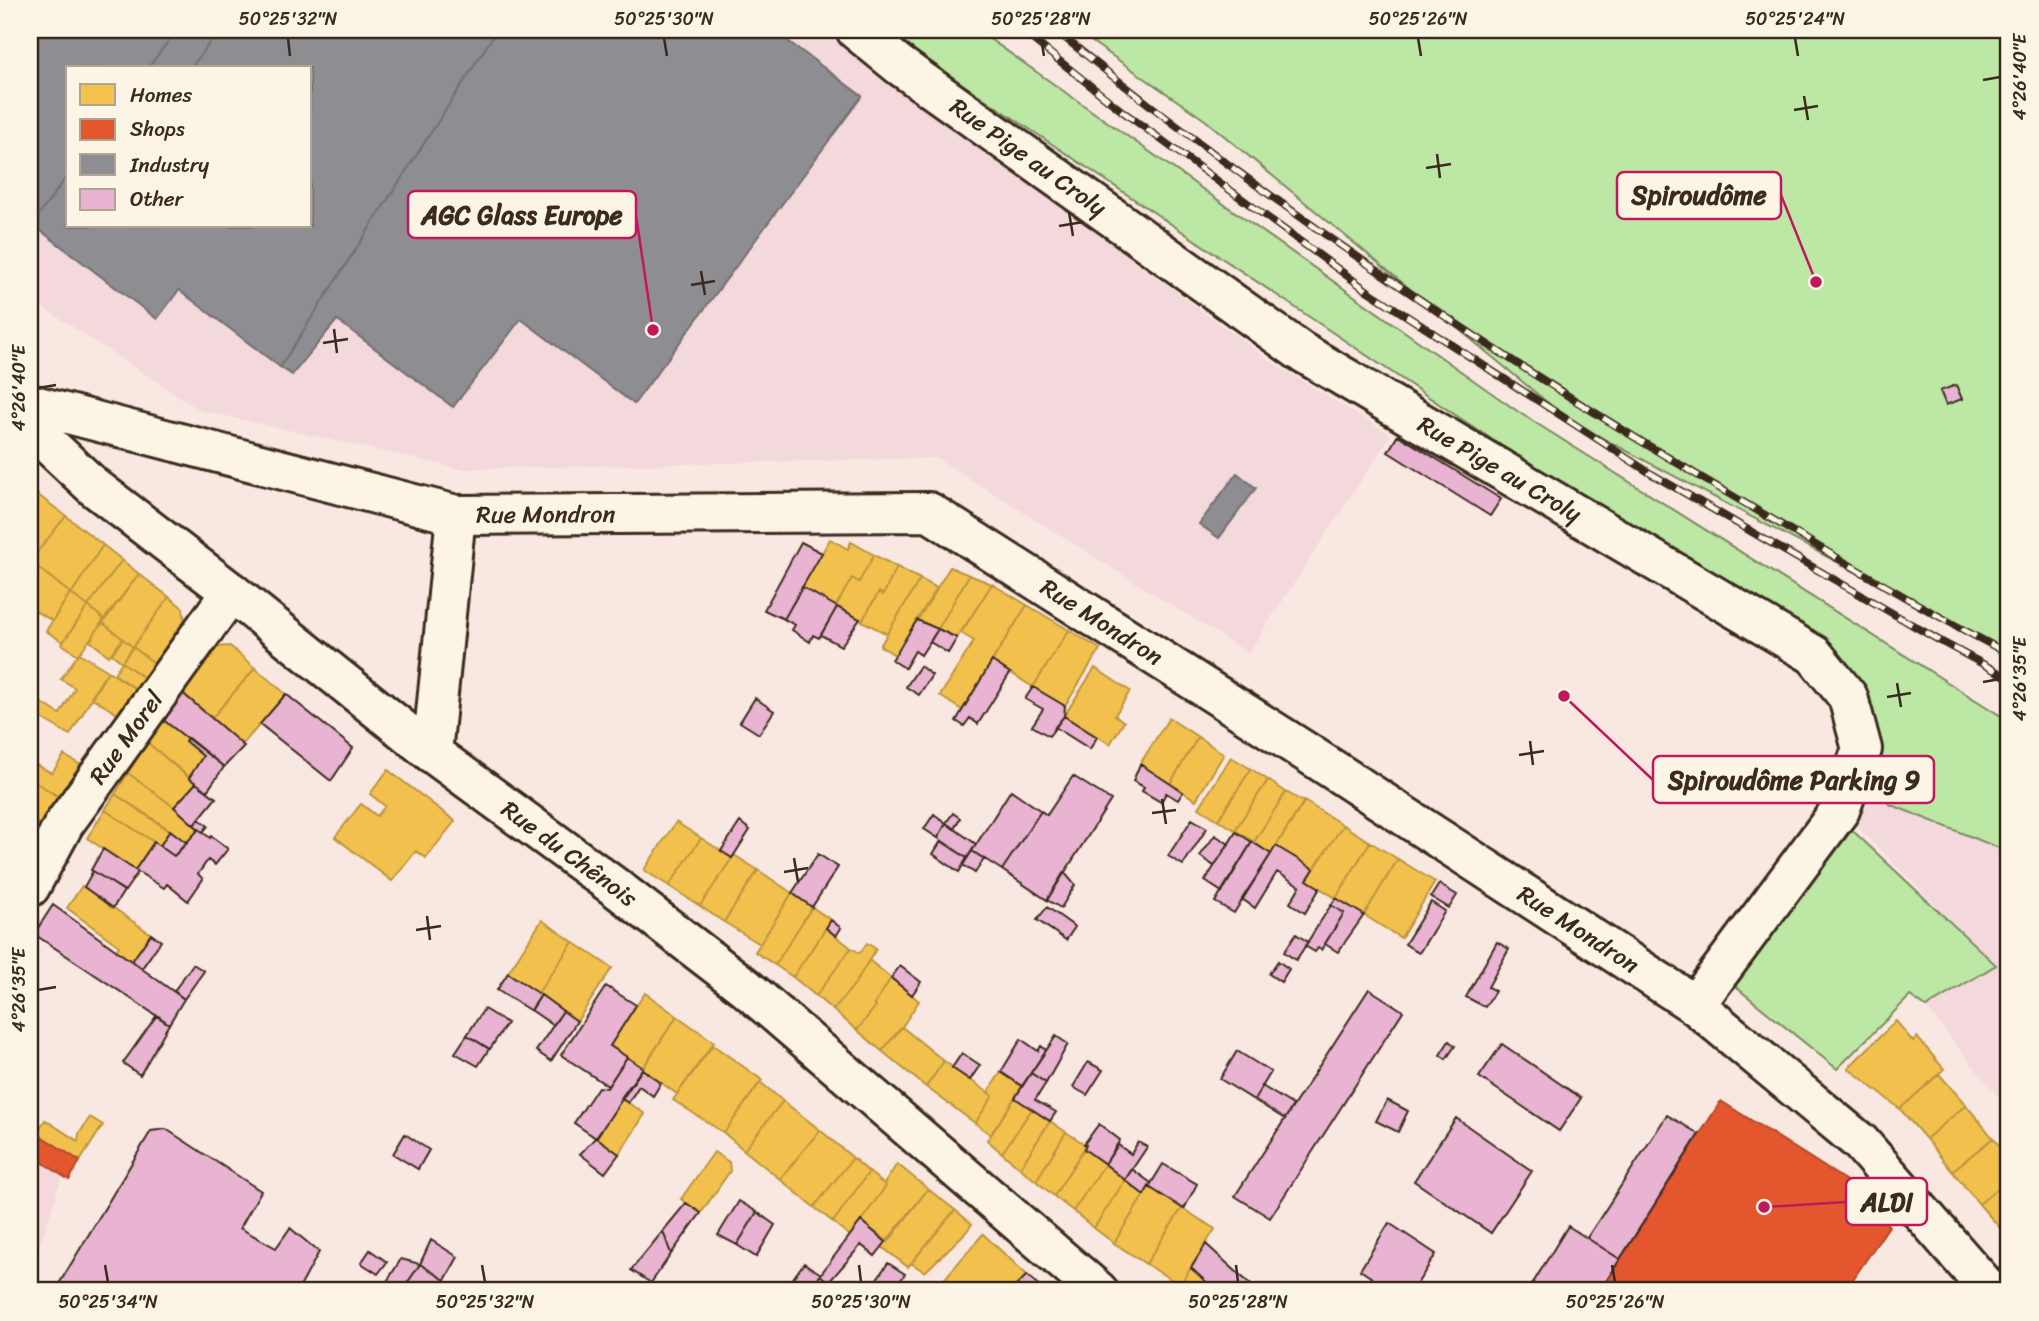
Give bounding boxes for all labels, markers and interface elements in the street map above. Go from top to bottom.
text: 50°25'32"N [239,3,338,35]
text: 50°25'30"N [614,3,714,35]
text: 50°25'28"N [991,3,1091,35]
text: 50°25'26"N [1369,3,1468,35]
text: 50°25'24"N [1745,3,1845,35]
text: 4°26'40"E [2004,33,2036,120]
legend [66,66,312,228]
text: Homes [130,76,192,114]
street label: Rue Pige au Croly [941,86,1116,228]
text: Shops [130,110,185,148]
text: Industry [129,146,209,184]
callout: Spiroudôme [1617,172,1781,219]
text: Spiroudôme [1630,172,1767,218]
text: Other [130,180,185,218]
callout: AGC Glass Europe [408,191,636,238]
text: AGC Glass Europe [420,192,623,238]
text: 4°26'40"E [3,344,35,431]
street label: Rue Pige au Croly [1409,404,1591,535]
street label: Rue Mondron [476,493,615,536]
street label: Rue Mondron [1032,567,1172,677]
text: 4°26'35"E [2004,636,2036,721]
street label: Rue Morel [78,681,175,794]
callout: Spiroudôme Parking 9 [1653,756,1934,803]
text: Spiroudôme Parking 9 [1667,757,1920,803]
street label: Rue du Chênois [492,789,647,919]
street label: Rue Mondron [1509,874,1648,985]
text: 4°26'35"E [3,947,35,1032]
callout: ALDI [1846,1178,1927,1225]
text: ALDI [1860,1179,1914,1225]
text: 50°25'34"N [58,1286,158,1318]
text: 50°25'32"N [436,1286,535,1318]
text: 50°25'30"N [811,1286,911,1318]
text: 50°25'28"N [1188,1286,1288,1318]
text: 50°25'26"N [1566,1286,1665,1318]

